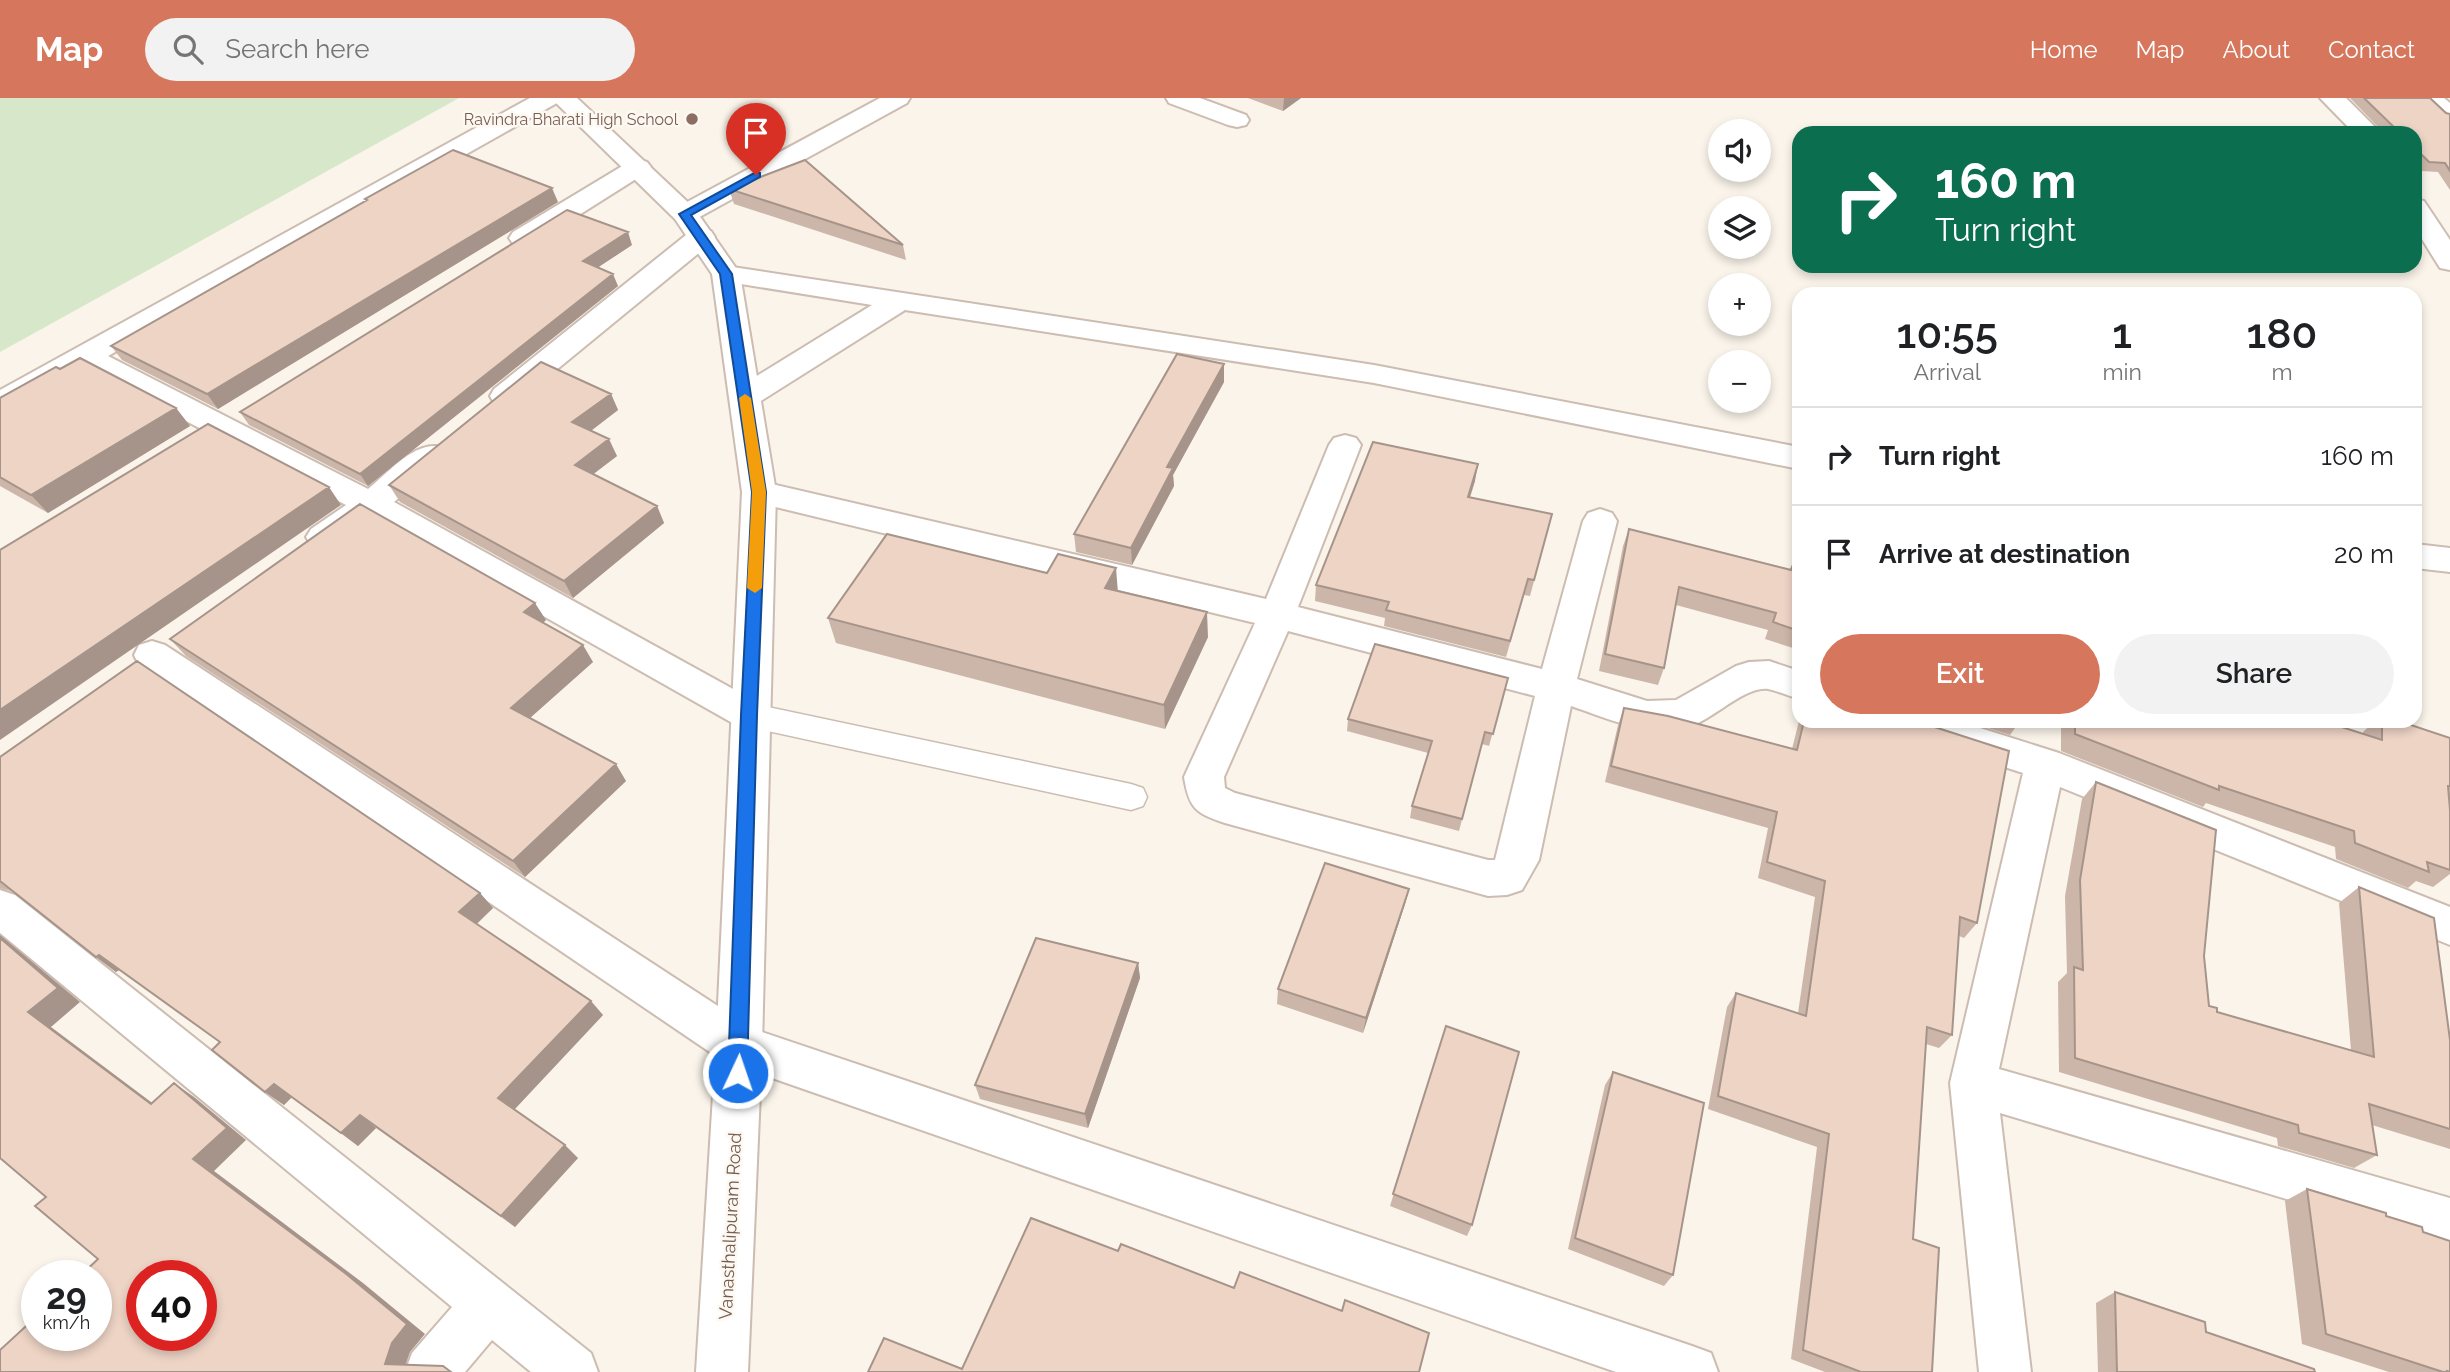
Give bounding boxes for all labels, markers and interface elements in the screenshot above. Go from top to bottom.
search box [145,18,635,81]
text: Map [35,30,103,69]
icon: search [169,30,207,68]
text: Search here [225,34,370,64]
text: Home [2030,35,2098,64]
text: Map [2136,35,2184,64]
text: About [2222,35,2290,64]
text: Contact [2328,35,2415,64]
pin [726,103,786,175]
place label: Ravindra Bharati High School [464,110,679,129]
marker: Ravindra Bharati High School [684,111,700,127]
icon: arrive [737,114,775,152]
map controls [1708,119,1771,413]
button: sound [1708,119,1771,182]
text: 160 m [1935,152,2076,209]
icon: right [1820,154,1911,245]
button: layers [1708,196,1771,259]
text: Turn right [1935,211,2076,248]
button: + [1708,273,1771,336]
text: 10:55 [1897,309,1998,358]
text: 1 [2112,309,2132,358]
text: 180 [2247,309,2317,358]
button: − [1708,350,1771,413]
text: Arrival [1913,358,1981,385]
text: min [2102,358,2142,385]
text: m [2271,358,2293,385]
icon: right [1820,437,1858,475]
text: Turn right [1879,441,2000,471]
text: 160 m [2321,441,2394,471]
icon: arrive [1820,535,1858,573]
text: Arrive at destination [1879,539,2130,569]
text: 20 m [2334,539,2394,569]
button: Exit [1820,634,2100,714]
button: Share [2114,634,2394,714]
position arrow [701,1036,775,1110]
street label: Vanasthalipuram Road [715,1132,745,1320]
speed limit sign: 40 [126,1260,217,1351]
text: 29 [46,1276,87,1317]
text: km/h [43,1312,90,1333]

